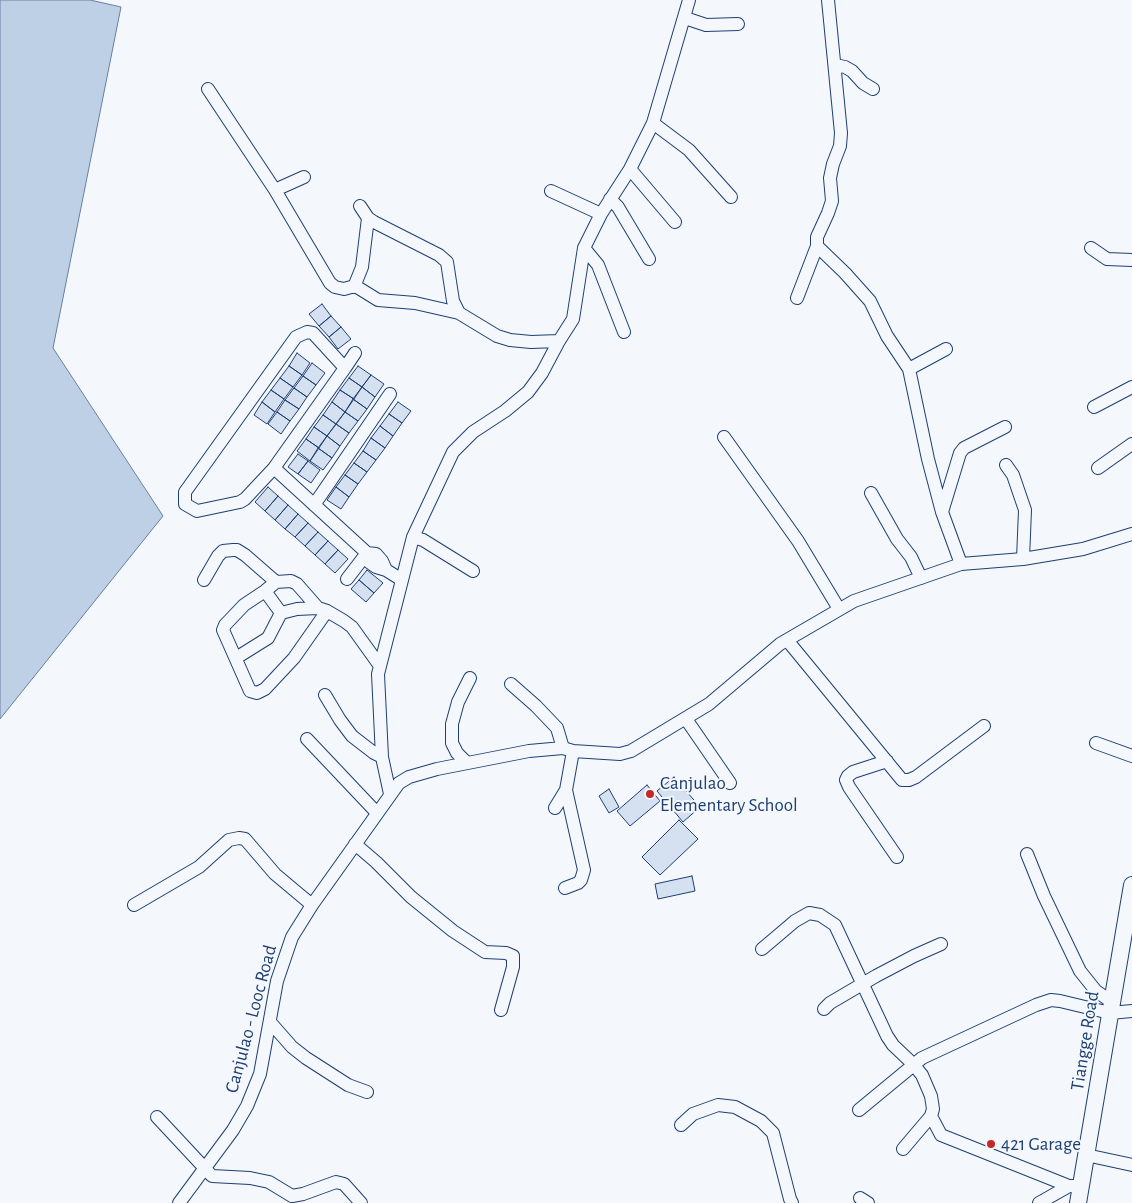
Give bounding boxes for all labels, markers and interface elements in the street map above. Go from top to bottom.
place label: Canjulao Elementary School [660,772,798,816]
marker: Canjulao Elementary School [644,788,656,800]
street label: Canjulao - Looc Road [220,942,282,1096]
street label: Tiangge Road [1066,990,1104,1092]
place label: 421 Garage [1001,1133,1081,1155]
marker: 421 Garage [985,1138,997,1150]

